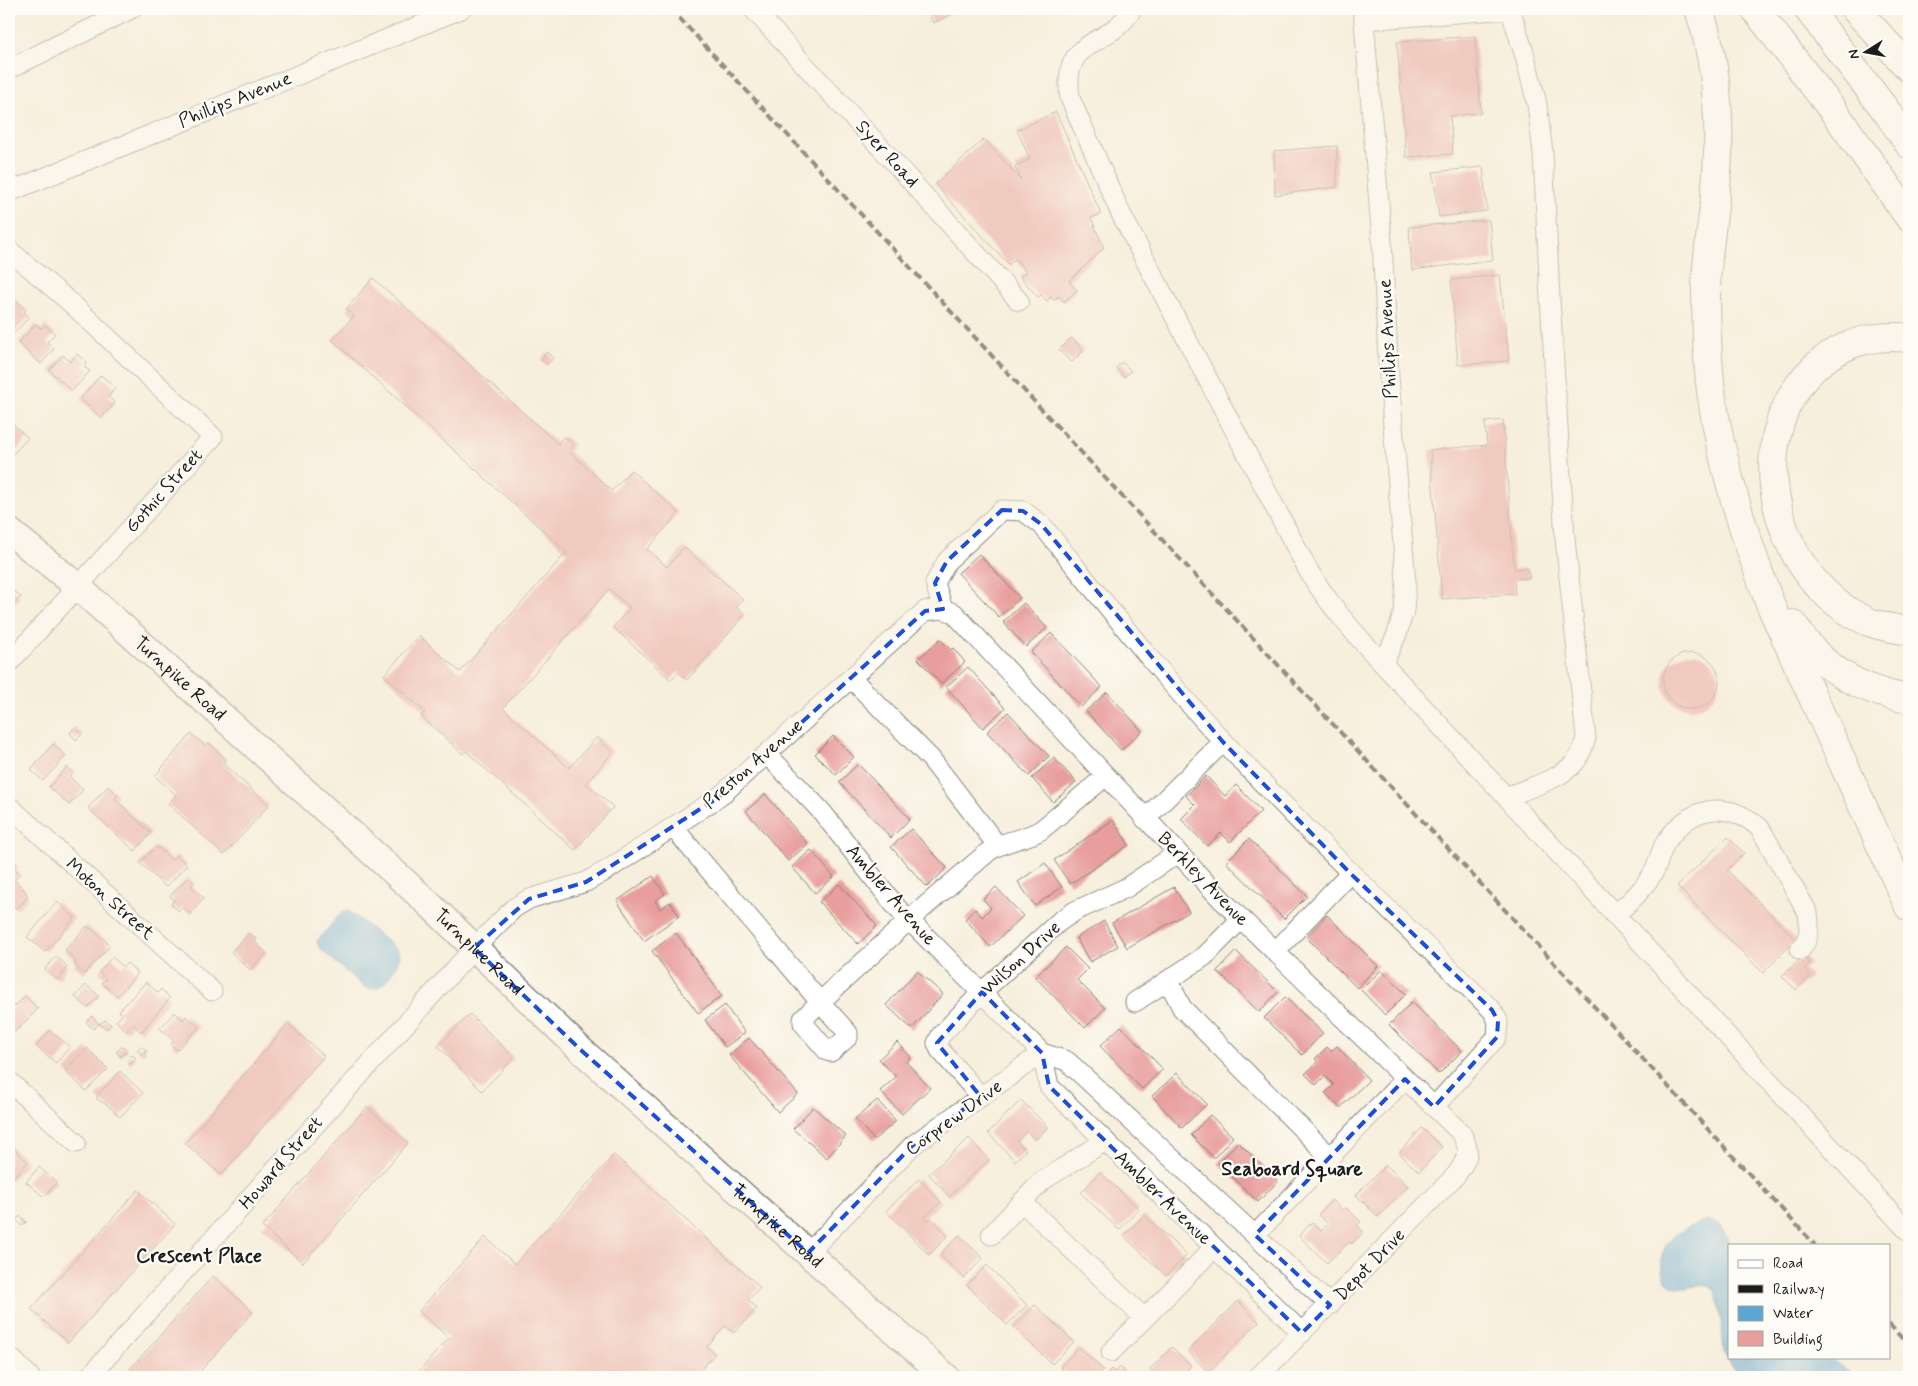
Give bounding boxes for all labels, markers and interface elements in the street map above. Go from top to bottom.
north arrow [1840,28,1890,78]
text: N [1844,48,1864,61]
street label: Phillips Avenue [175,66,295,134]
street label: Syer Road [850,115,924,193]
street label: Phillips Avenue [1372,278,1404,400]
street label: Gothic Street [120,444,208,538]
street label: Turnpike Road [129,631,232,726]
street label: Preston Avenue [697,713,809,815]
street label: Berkley Avenue [1152,826,1254,932]
street label: Ambler Avenue [840,839,942,951]
street label: Moton Street [60,852,160,946]
street label: Turnpike Road [429,903,529,1001]
street label: Wilson Drive [976,915,1066,1001]
street label: Corprew Drive [900,1074,1008,1162]
street label: Howard Street [234,1111,328,1215]
street label: Ambler Avenue [1109,1145,1217,1251]
district label: Seaboard Square [1221,1156,1363,1183]
street label: Turnpike Road [726,1178,829,1274]
street label: Depot Drive [1329,1223,1411,1307]
district label: Crescent Place [136,1243,262,1270]
legend [1728,1244,1890,1358]
text: Road [1773,1254,1803,1274]
text: Railway [1773,1280,1825,1300]
text: Water [1773,1304,1813,1324]
text: Building [1773,1330,1823,1351]

